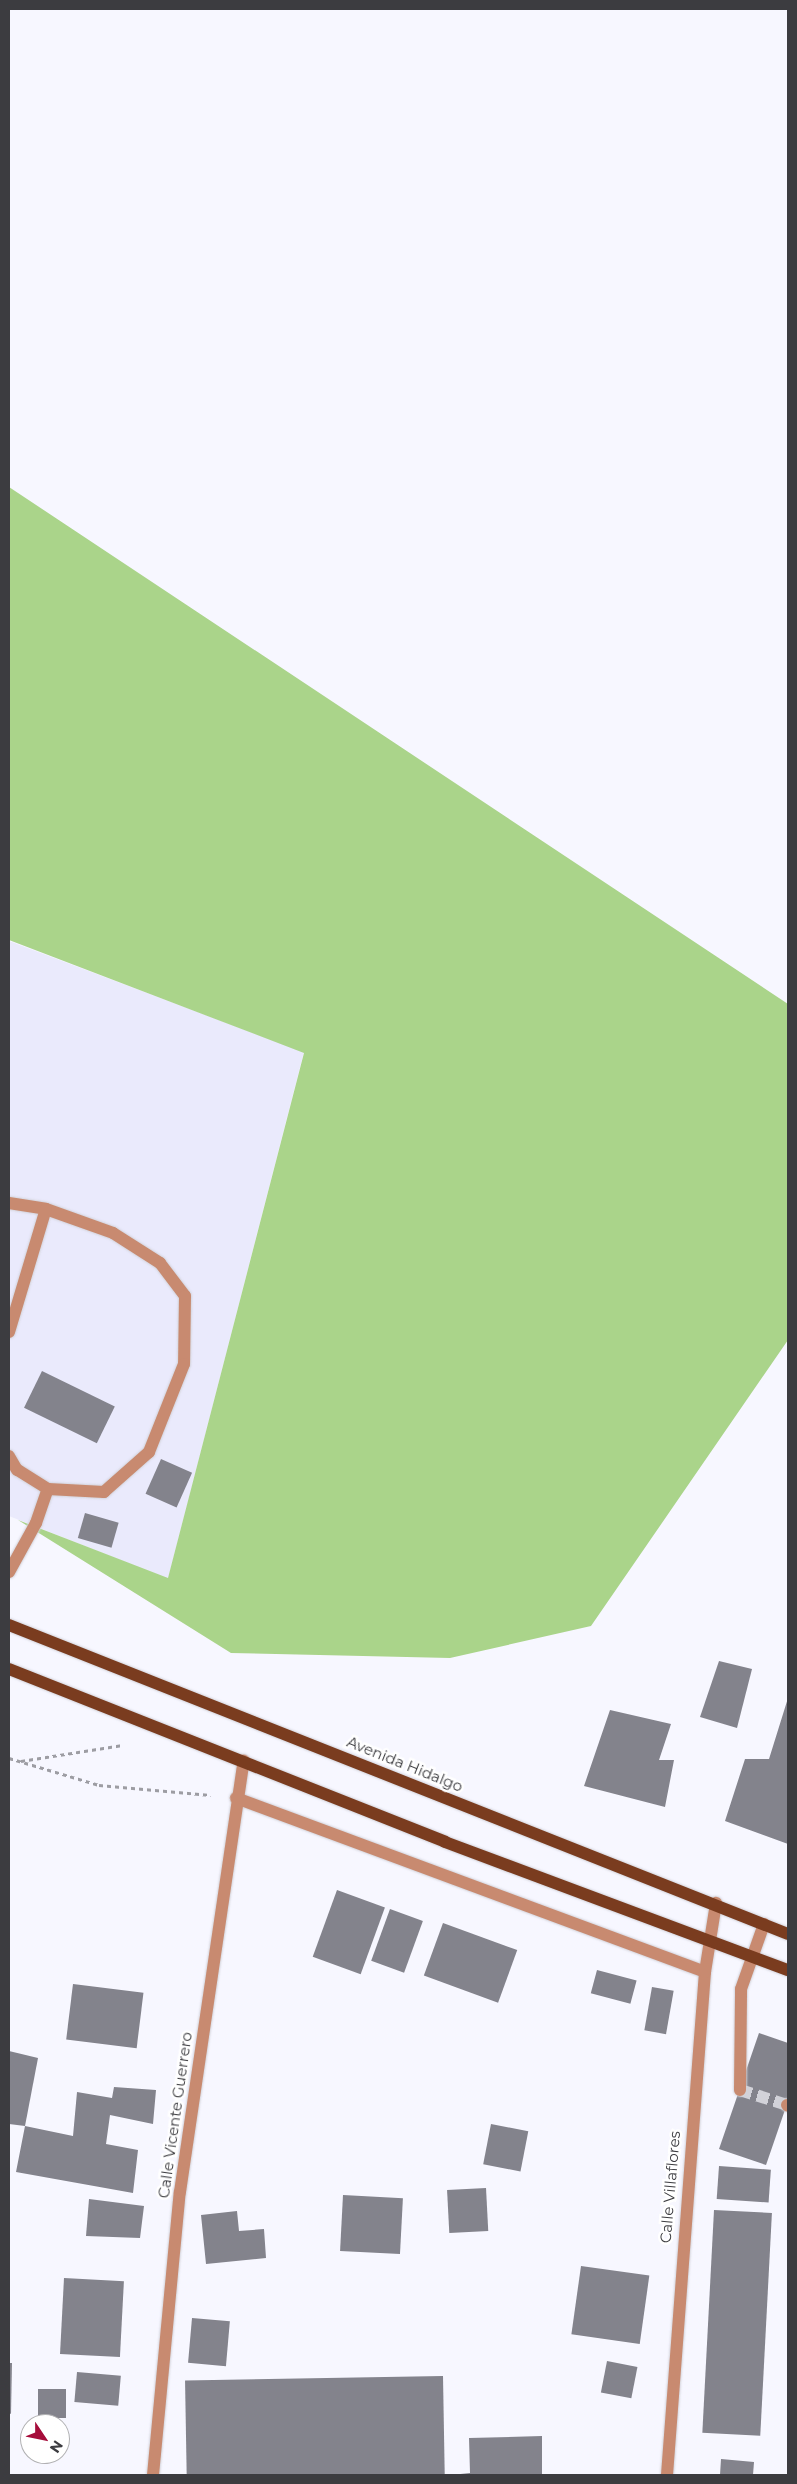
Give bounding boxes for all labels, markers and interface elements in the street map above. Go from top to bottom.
street label: Avenida Hidalgo [344,1733,466,1795]
street label: Calle Vicente Guerrero [154,2031,196,2199]
street label: Calle Villaflores [656,2130,684,2244]
north arrow [20,2414,70,2464]
text: N [46,2437,67,2457]

